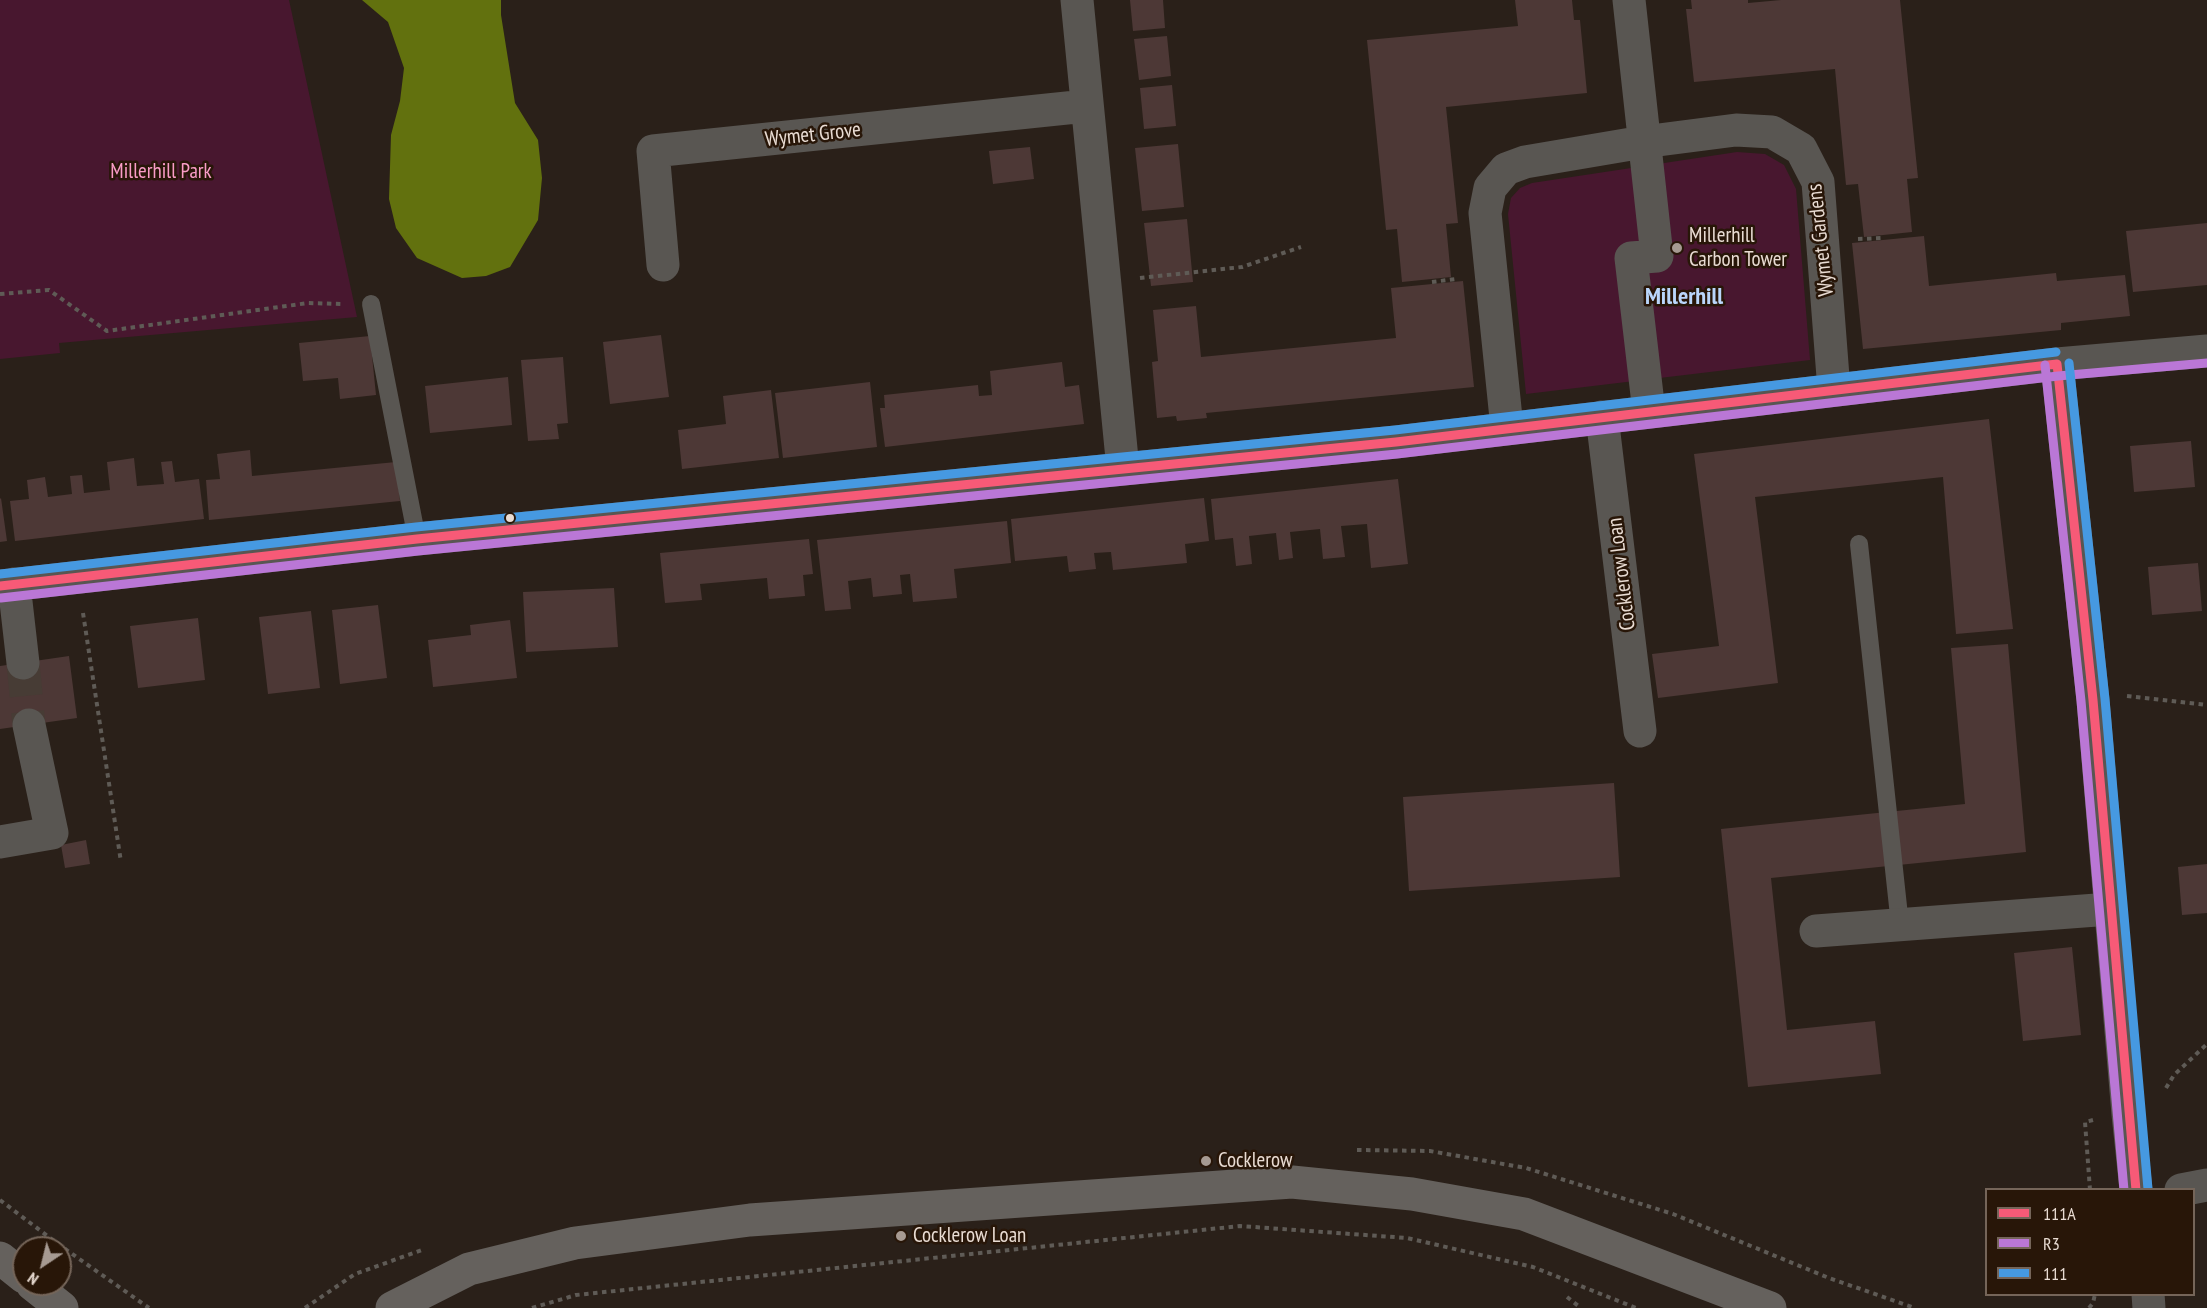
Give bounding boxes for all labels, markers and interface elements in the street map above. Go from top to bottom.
street label: Wymet Grove [764,117,862,153]
park label: Millerhill Park [110,159,212,185]
street label: Wymet Gardens [1803,183,1839,297]
place label: Millerhill Carbon Tower [1689,223,1787,273]
marker: Millerhill Carbon Tower [1670,241,1684,255]
district label: Millerhill [1645,283,1723,311]
unlabelled marker [504,512,516,524]
street label: Cocklerow Loan [1603,516,1641,632]
place label: Cocklerow [1218,1148,1292,1174]
marker: Cocklerow [1199,1154,1213,1168]
legend [1985,1188,2195,1296]
text: 111A [2043,1202,2076,1225]
place label: Cocklerow Loan [913,1223,1026,1249]
marker: Cocklerow Loan [894,1229,908,1243]
text: R3 [2043,1232,2060,1255]
north arrow [12,1236,72,1296]
text: 111 [2043,1262,2067,1285]
text: N [24,1268,42,1290]

